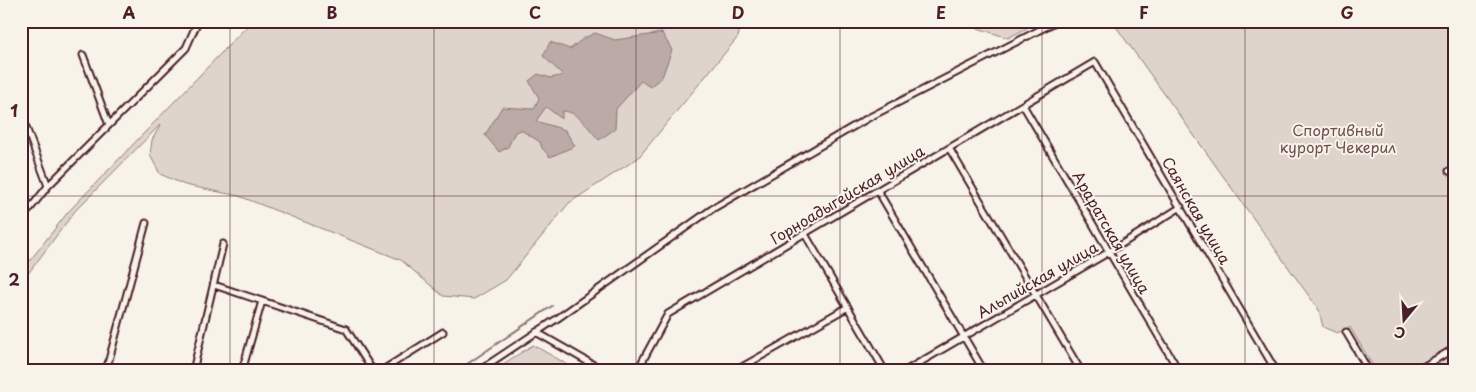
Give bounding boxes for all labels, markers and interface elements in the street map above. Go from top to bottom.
text: A [123,0,136,24]
text: B [327,0,338,24]
text: C [529,0,541,24]
text: D [732,0,744,24]
text: E [936,0,946,24]
text: F [1139,0,1149,24]
text: G [1340,0,1354,24]
text: 1 [10,98,18,122]
park label: Спортивный курорт Чекерил [1280,118,1396,158]
street label: Горноадыгейская улица [765,138,929,249]
street label: Саянская улица [1157,152,1237,269]
street label: Араратская улица [1067,166,1157,298]
street label: Альпийская улица [972,235,1102,323]
text: 2 [8,267,20,291]
north arrow [1378,294,1428,344]
text: С [1392,321,1408,344]

